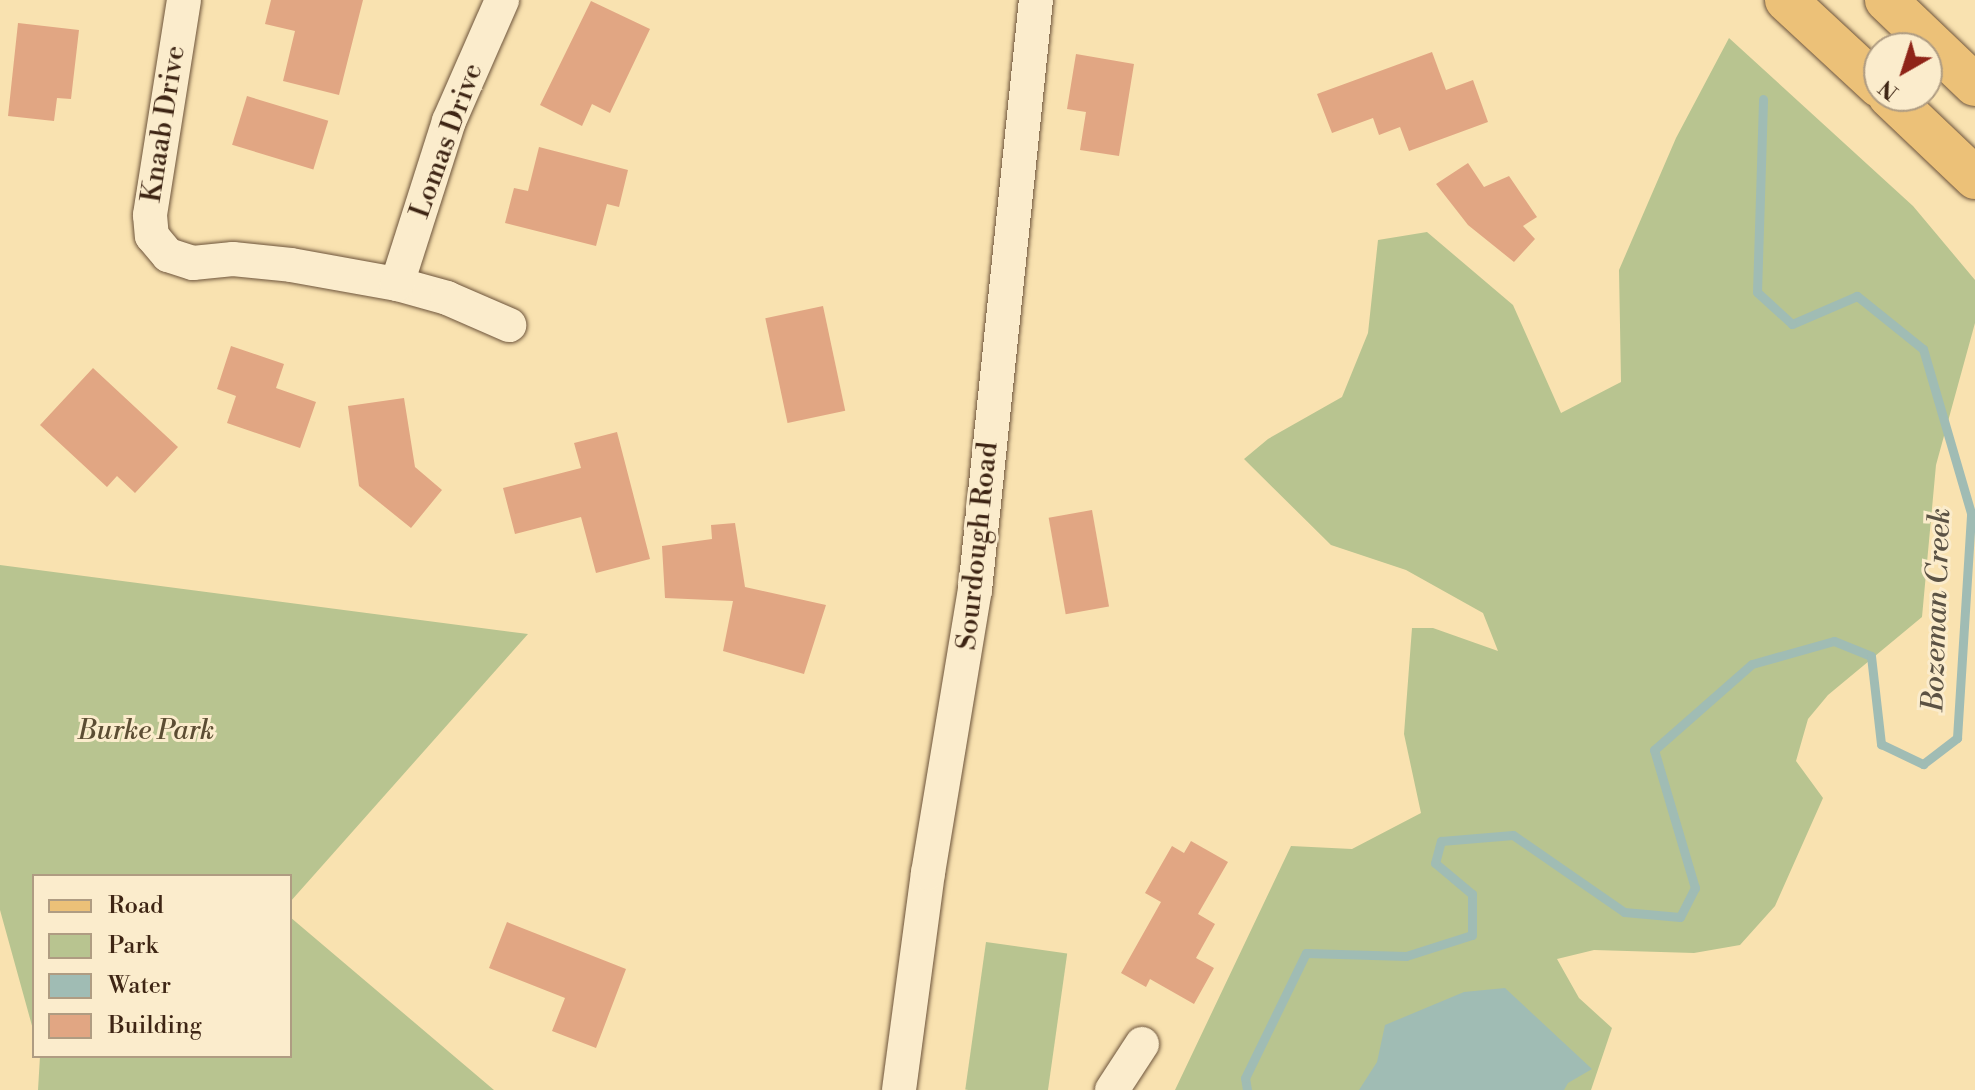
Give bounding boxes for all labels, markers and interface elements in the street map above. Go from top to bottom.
north arrow [1863,32,1943,112]
street label: Knaab Drive [135,43,193,205]
street label: Lomas Drive [403,59,491,223]
text: N [1874,74,1904,105]
street label: Sourdough Road [950,440,1006,652]
water label: Bozeman Creek [1915,507,1959,713]
park label: Burke Park [78,714,214,748]
legend [32,874,292,1058]
text: Road [108,891,164,921]
text: Park [108,931,158,961]
text: Water [108,971,171,1001]
text: Building [108,1011,202,1041]

